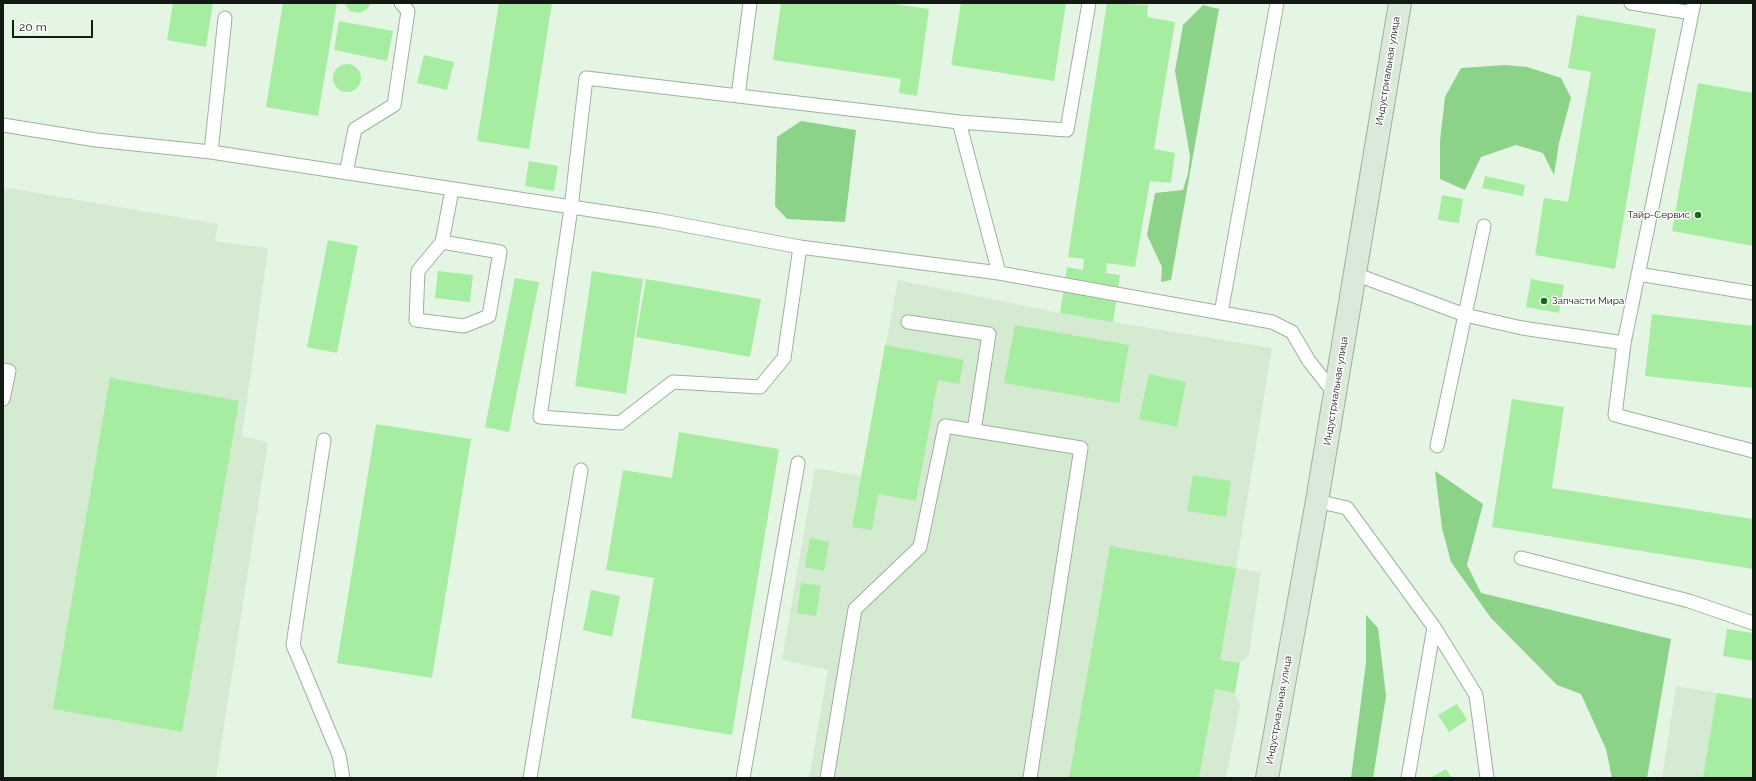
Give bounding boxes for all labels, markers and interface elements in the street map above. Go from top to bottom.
scale bar [14,12,95,38]
street label: Индустриальная улица [1373,16,1403,126]
text: 20 m [19,20,47,34]
place label: Тайр-Сервис [1627,209,1690,221]
marker: Тайр-Сервис [1693,210,1703,220]
place label: Запчасти Мира [1552,295,1624,307]
marker: Запчасти Мира [1539,296,1549,306]
street label: Индустриальная улица [1321,336,1351,446]
street label: Индустриальная улица [1264,655,1294,765]

